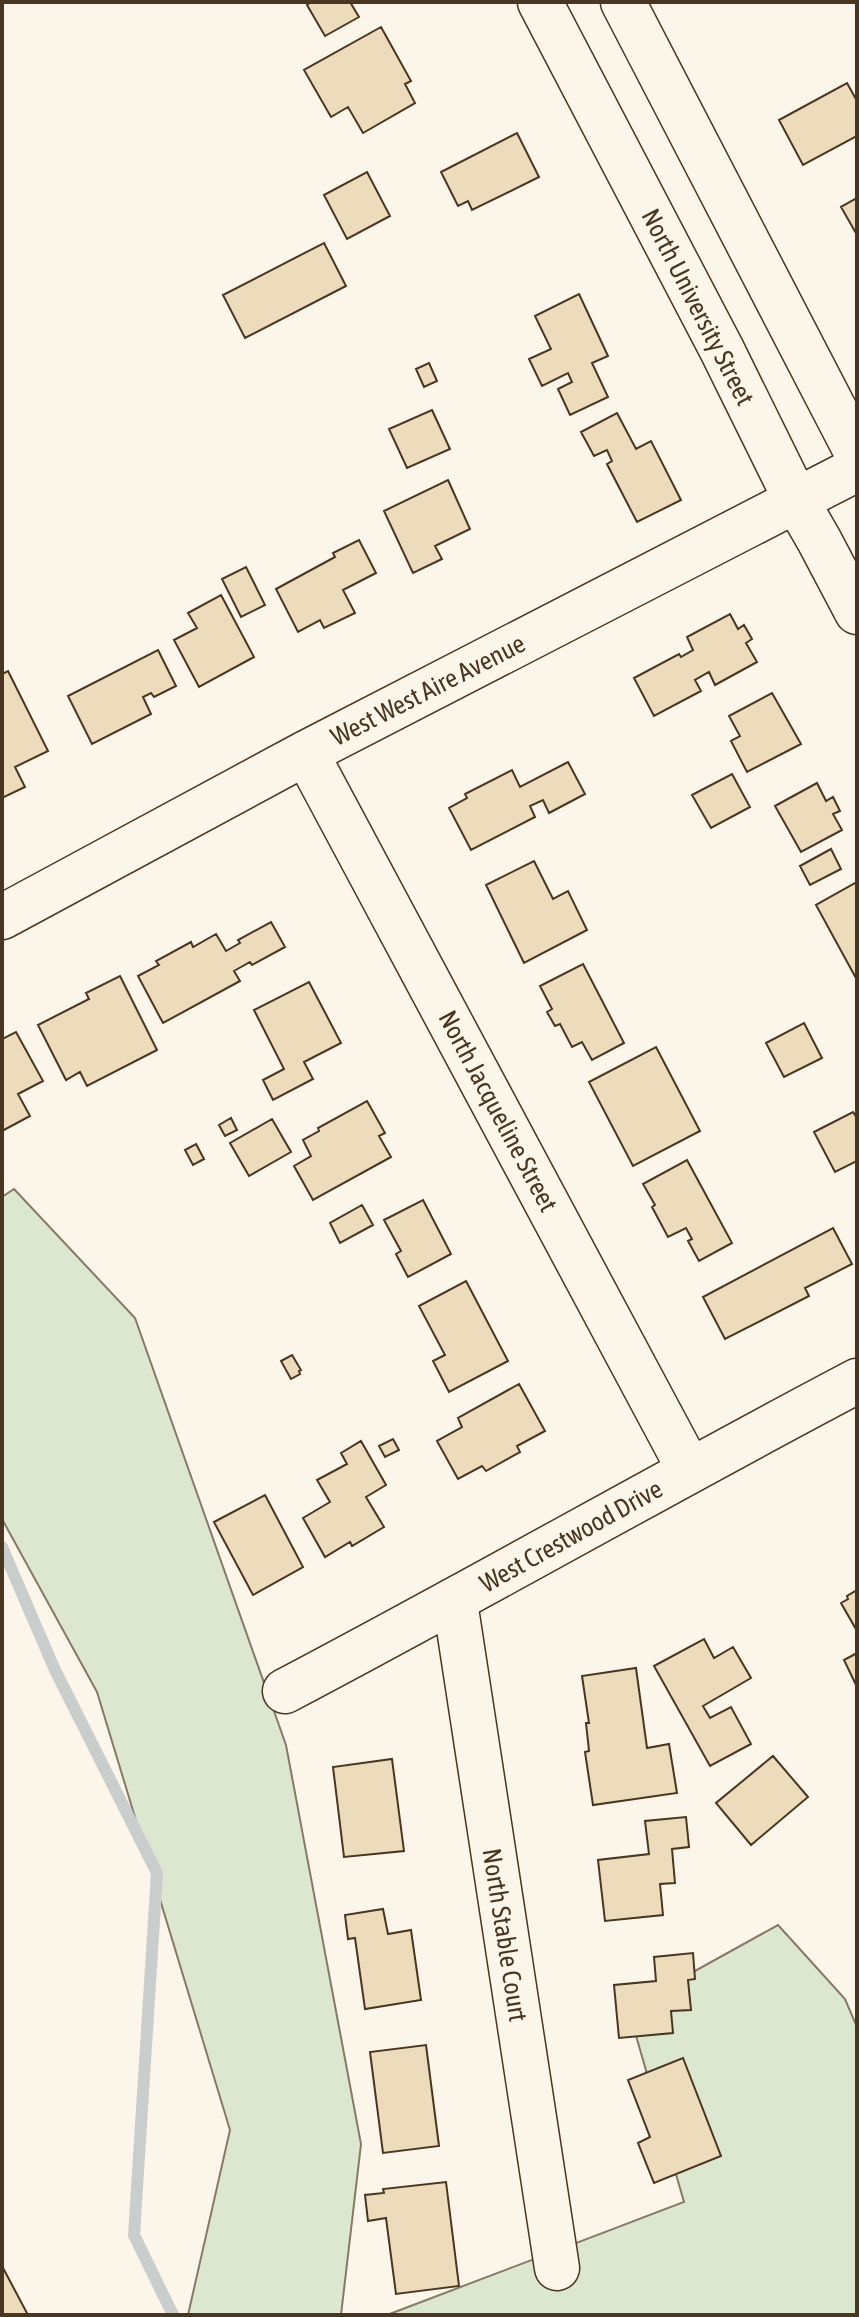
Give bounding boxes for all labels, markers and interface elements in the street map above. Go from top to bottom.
street label: North University Street [636,204,760,410]
street label: West West Aire Avenue [326,628,530,752]
street label: North Jacqueline Street [432,1005,564,1217]
street label: West Crestwood Drive [475,1473,667,1599]
street label: North Stable Court [477,1846,533,2024]

